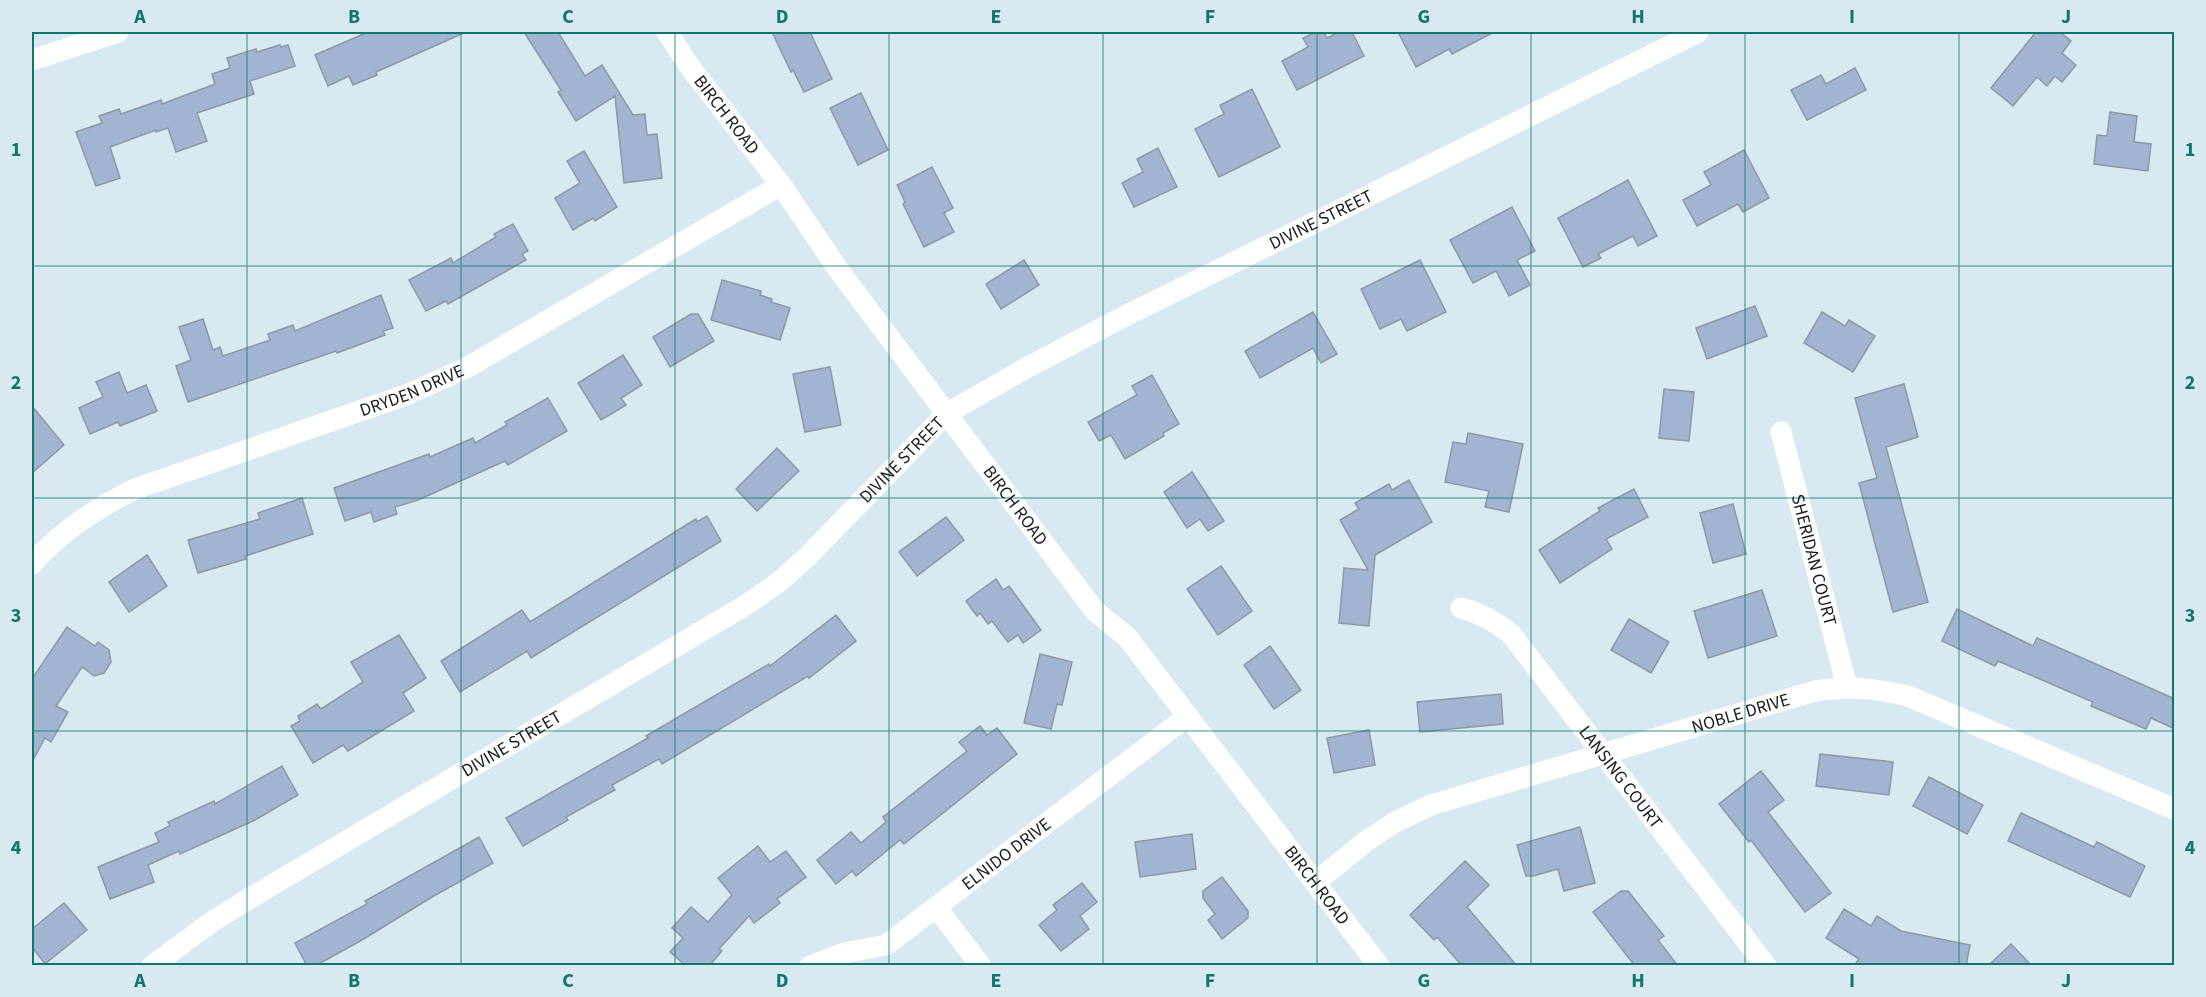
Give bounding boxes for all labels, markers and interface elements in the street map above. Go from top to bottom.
text: A [133,3,146,31]
text: B [348,3,360,31]
text: C [562,3,574,31]
text: D [776,3,788,31]
text: E [991,3,1001,31]
text: F [1205,3,1215,31]
text: G [1418,3,1430,31]
text: H [1631,3,1645,31]
text: I [1849,3,1855,31]
text: J [2061,3,2071,31]
street label: BIRCH ROAD [688,70,765,160]
text: 1 [11,136,21,164]
text: 1 [2185,136,2195,164]
street label: DIVINE STREET [1265,184,1377,256]
street label: DRYDEN DRIVE [356,359,468,423]
text: 2 [11,369,21,397]
text: 2 [2185,369,2195,397]
street label: DIVINE STREET [854,411,950,509]
street label: BIRCH ROAD [977,461,1053,551]
street label: SHERIDAN COURT [1785,492,1843,629]
text: 3 [11,602,21,630]
text: 3 [2185,602,2195,630]
street label: NOBLE DRIVE [1689,687,1793,740]
street label: DIVINE STREET [457,704,567,783]
street label: LANSING COURT [1573,720,1668,834]
street label: ELNIDO DRIVE [957,812,1056,896]
text: 4 [11,834,22,862]
text: 4 [2185,834,2196,862]
street label: BIRCH ROAD [1278,840,1355,930]
text: A [133,967,146,995]
text: B [348,967,360,995]
text: C [562,967,574,995]
text: D [776,967,788,995]
text: E [991,967,1001,995]
text: F [1205,967,1215,995]
text: G [1418,967,1430,995]
text: H [1631,967,1645,995]
text: I [1849,967,1855,995]
text: J [2061,967,2071,995]

